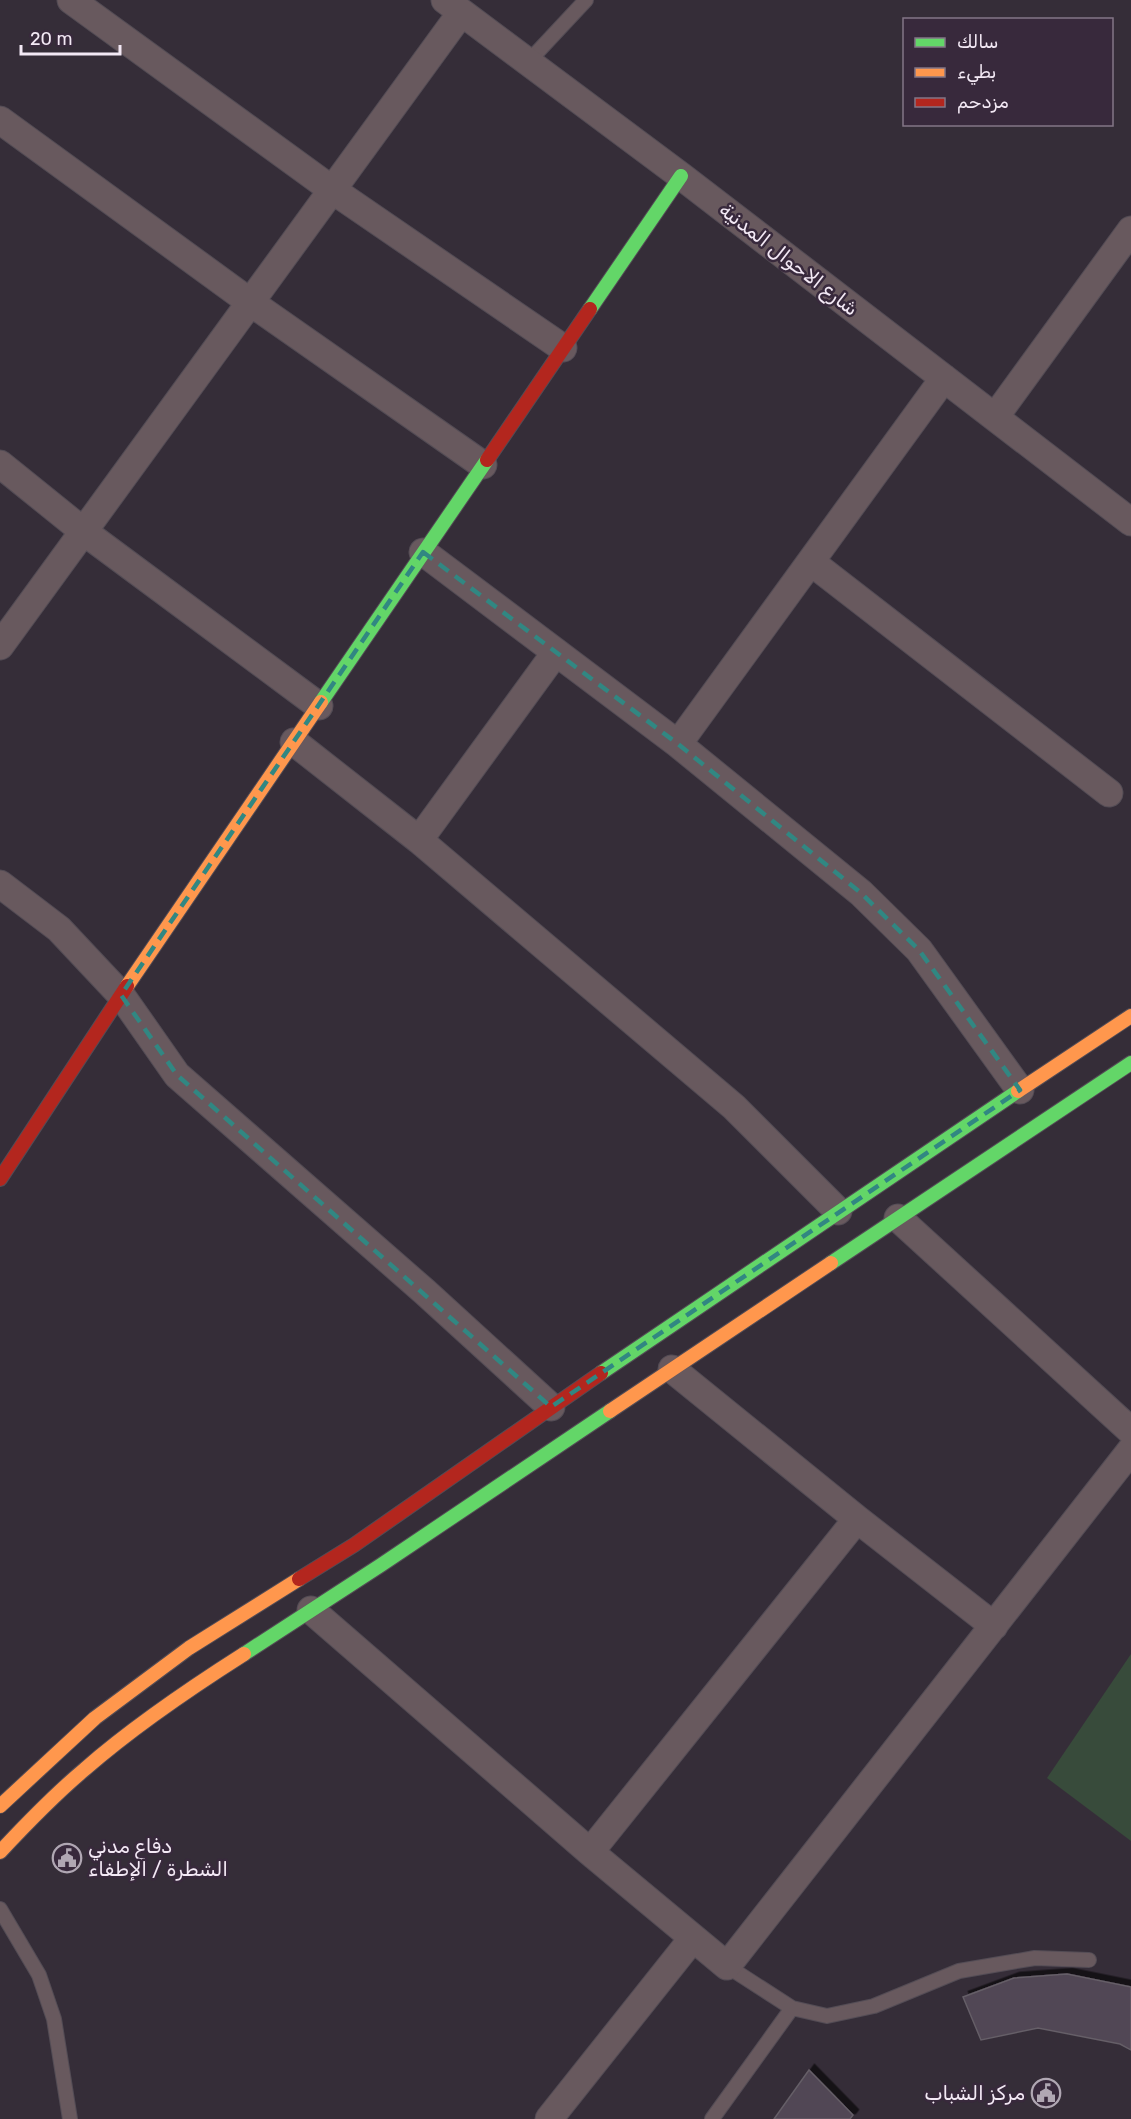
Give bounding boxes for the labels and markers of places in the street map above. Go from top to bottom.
place label: دفاع مدني الشطرة / الإطفاء [88,1834,228,1881]
public building icon: دفاع مدني الشطرة / الإطفاء [51,1842,83,1874]
public building icon: مركز الشباب [1030,2077,1062,2109]
place label: مركز الشباب [924,2081,1025,2105]

